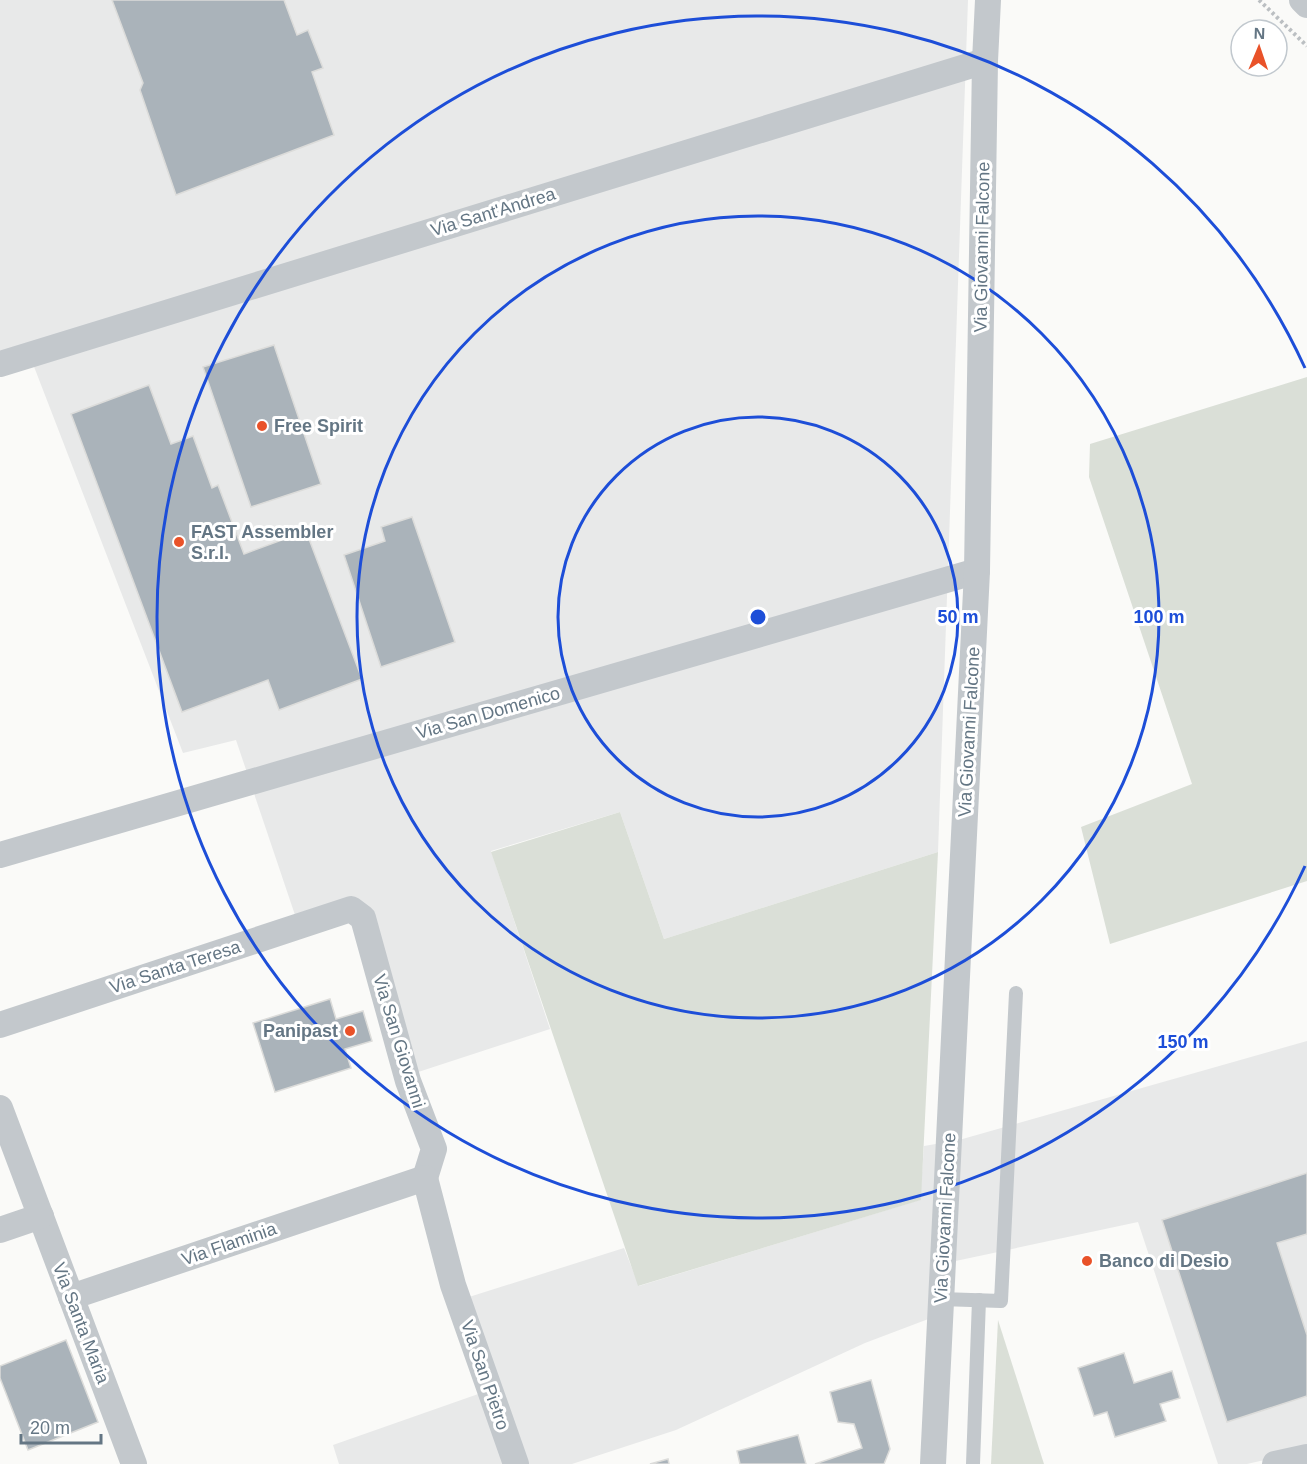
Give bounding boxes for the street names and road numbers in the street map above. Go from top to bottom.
street label: Via Giovanni Falcone [971,161,993,333]
street label: Via Sant'Andrea [428,183,559,240]
street label: Via Giovanni Falcone [955,646,983,818]
street label: Via San Domenico [414,683,562,743]
street label: Via Santa Teresa [107,936,244,998]
street label: Via San Giovanni [369,972,429,1110]
street label: Via Giovanni Falcone [931,1132,959,1304]
street label: Via Flaminia [179,1218,280,1270]
street label: Via Santa Maria [49,1260,114,1387]
street label: Via San Pietro [457,1317,513,1433]

